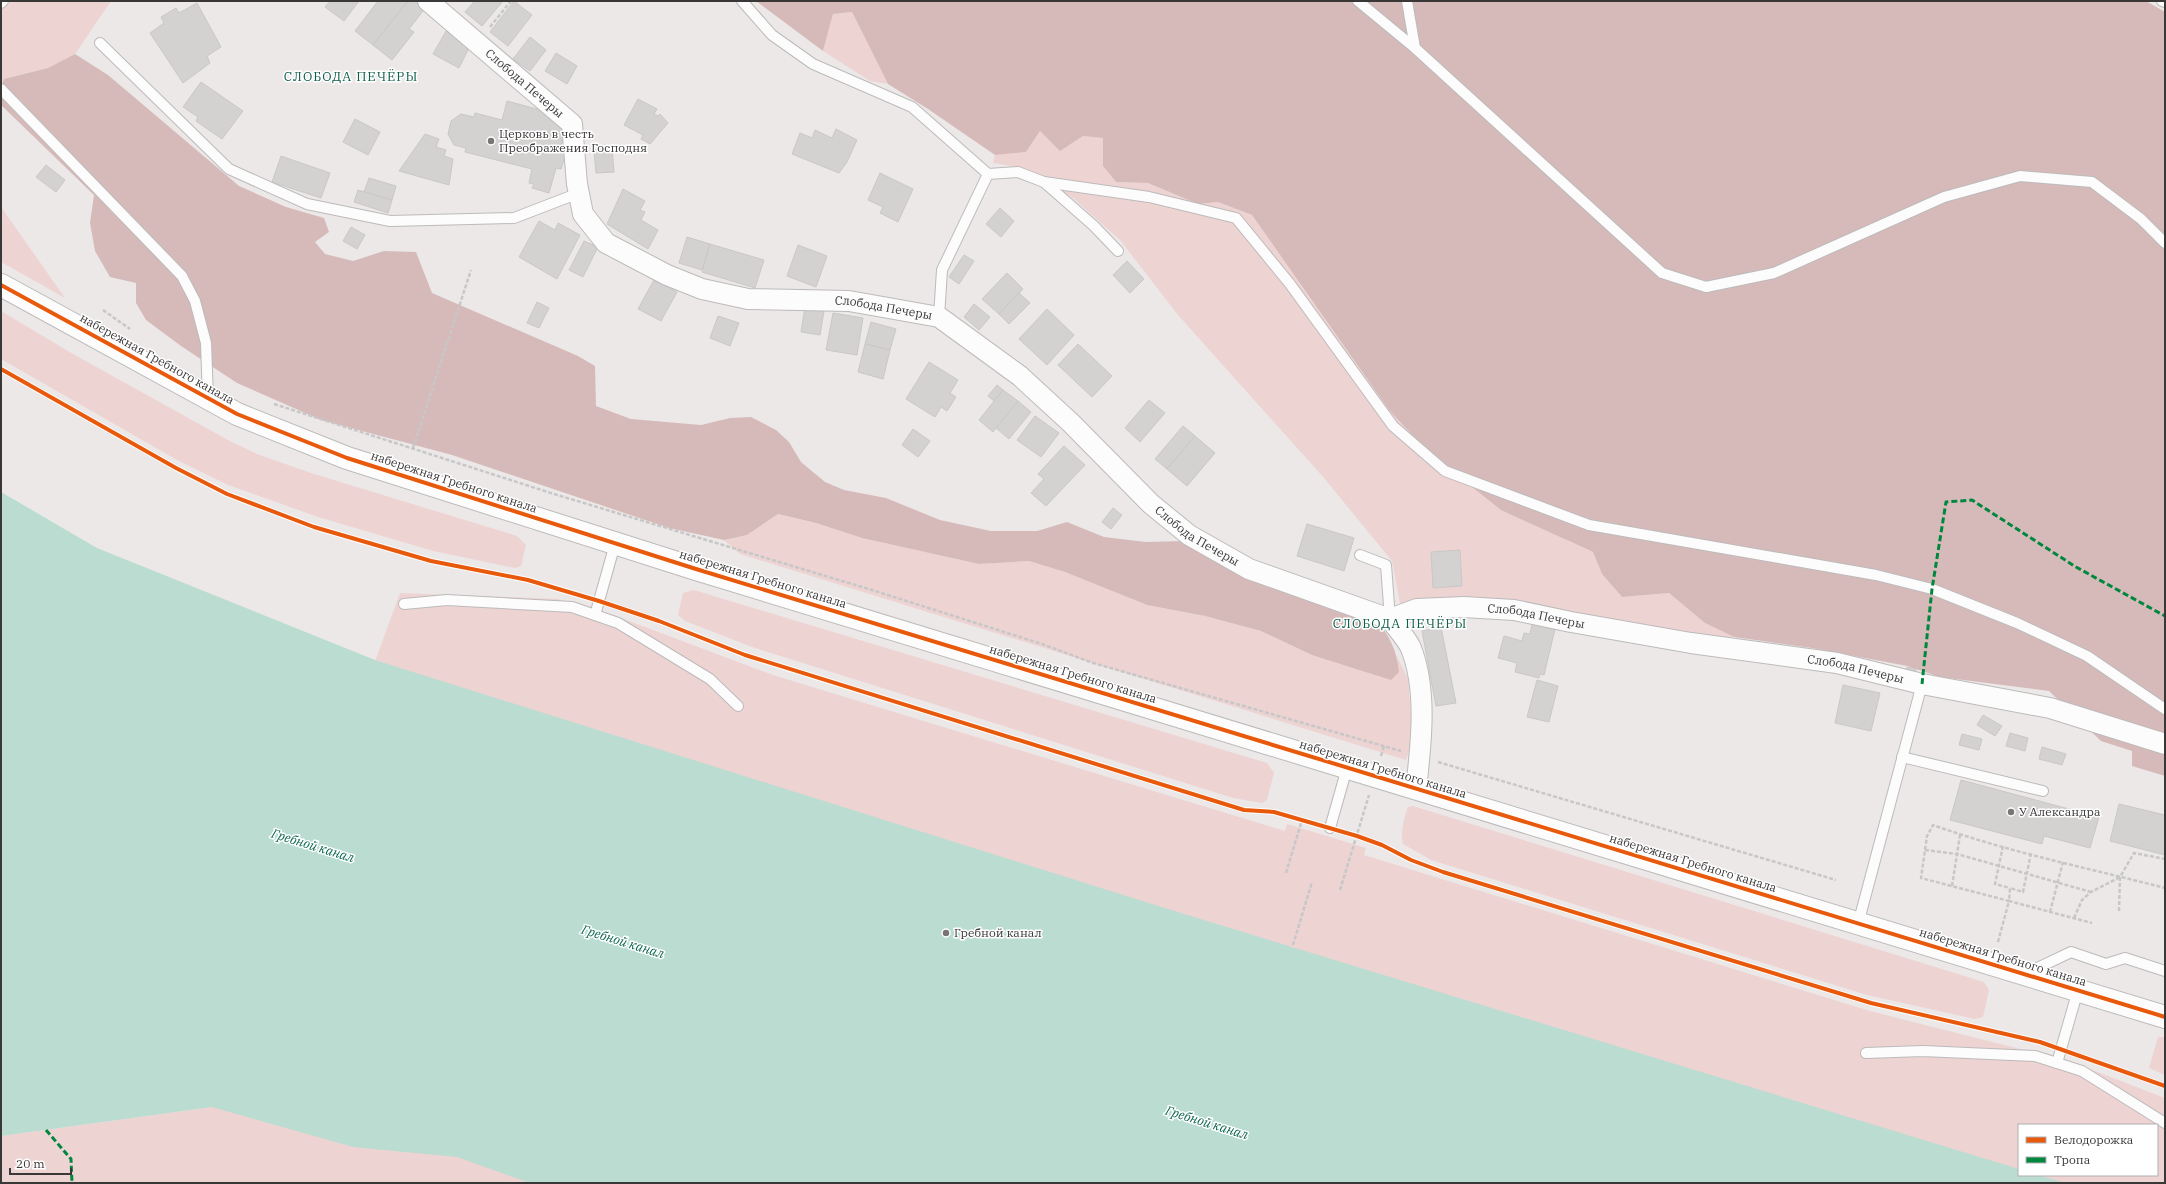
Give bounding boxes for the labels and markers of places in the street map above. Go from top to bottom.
place label: Церковь в честь Преображения Господня [499,126,647,155]
marker: Церковь в честь Преображения Господня [486,136,496,146]
place label: У Александра [2019,804,2101,819]
marker: У Александра [2006,807,2016,817]
place label: Гребной канал [954,925,1042,940]
marker: Гребной канал [941,928,951,938]

